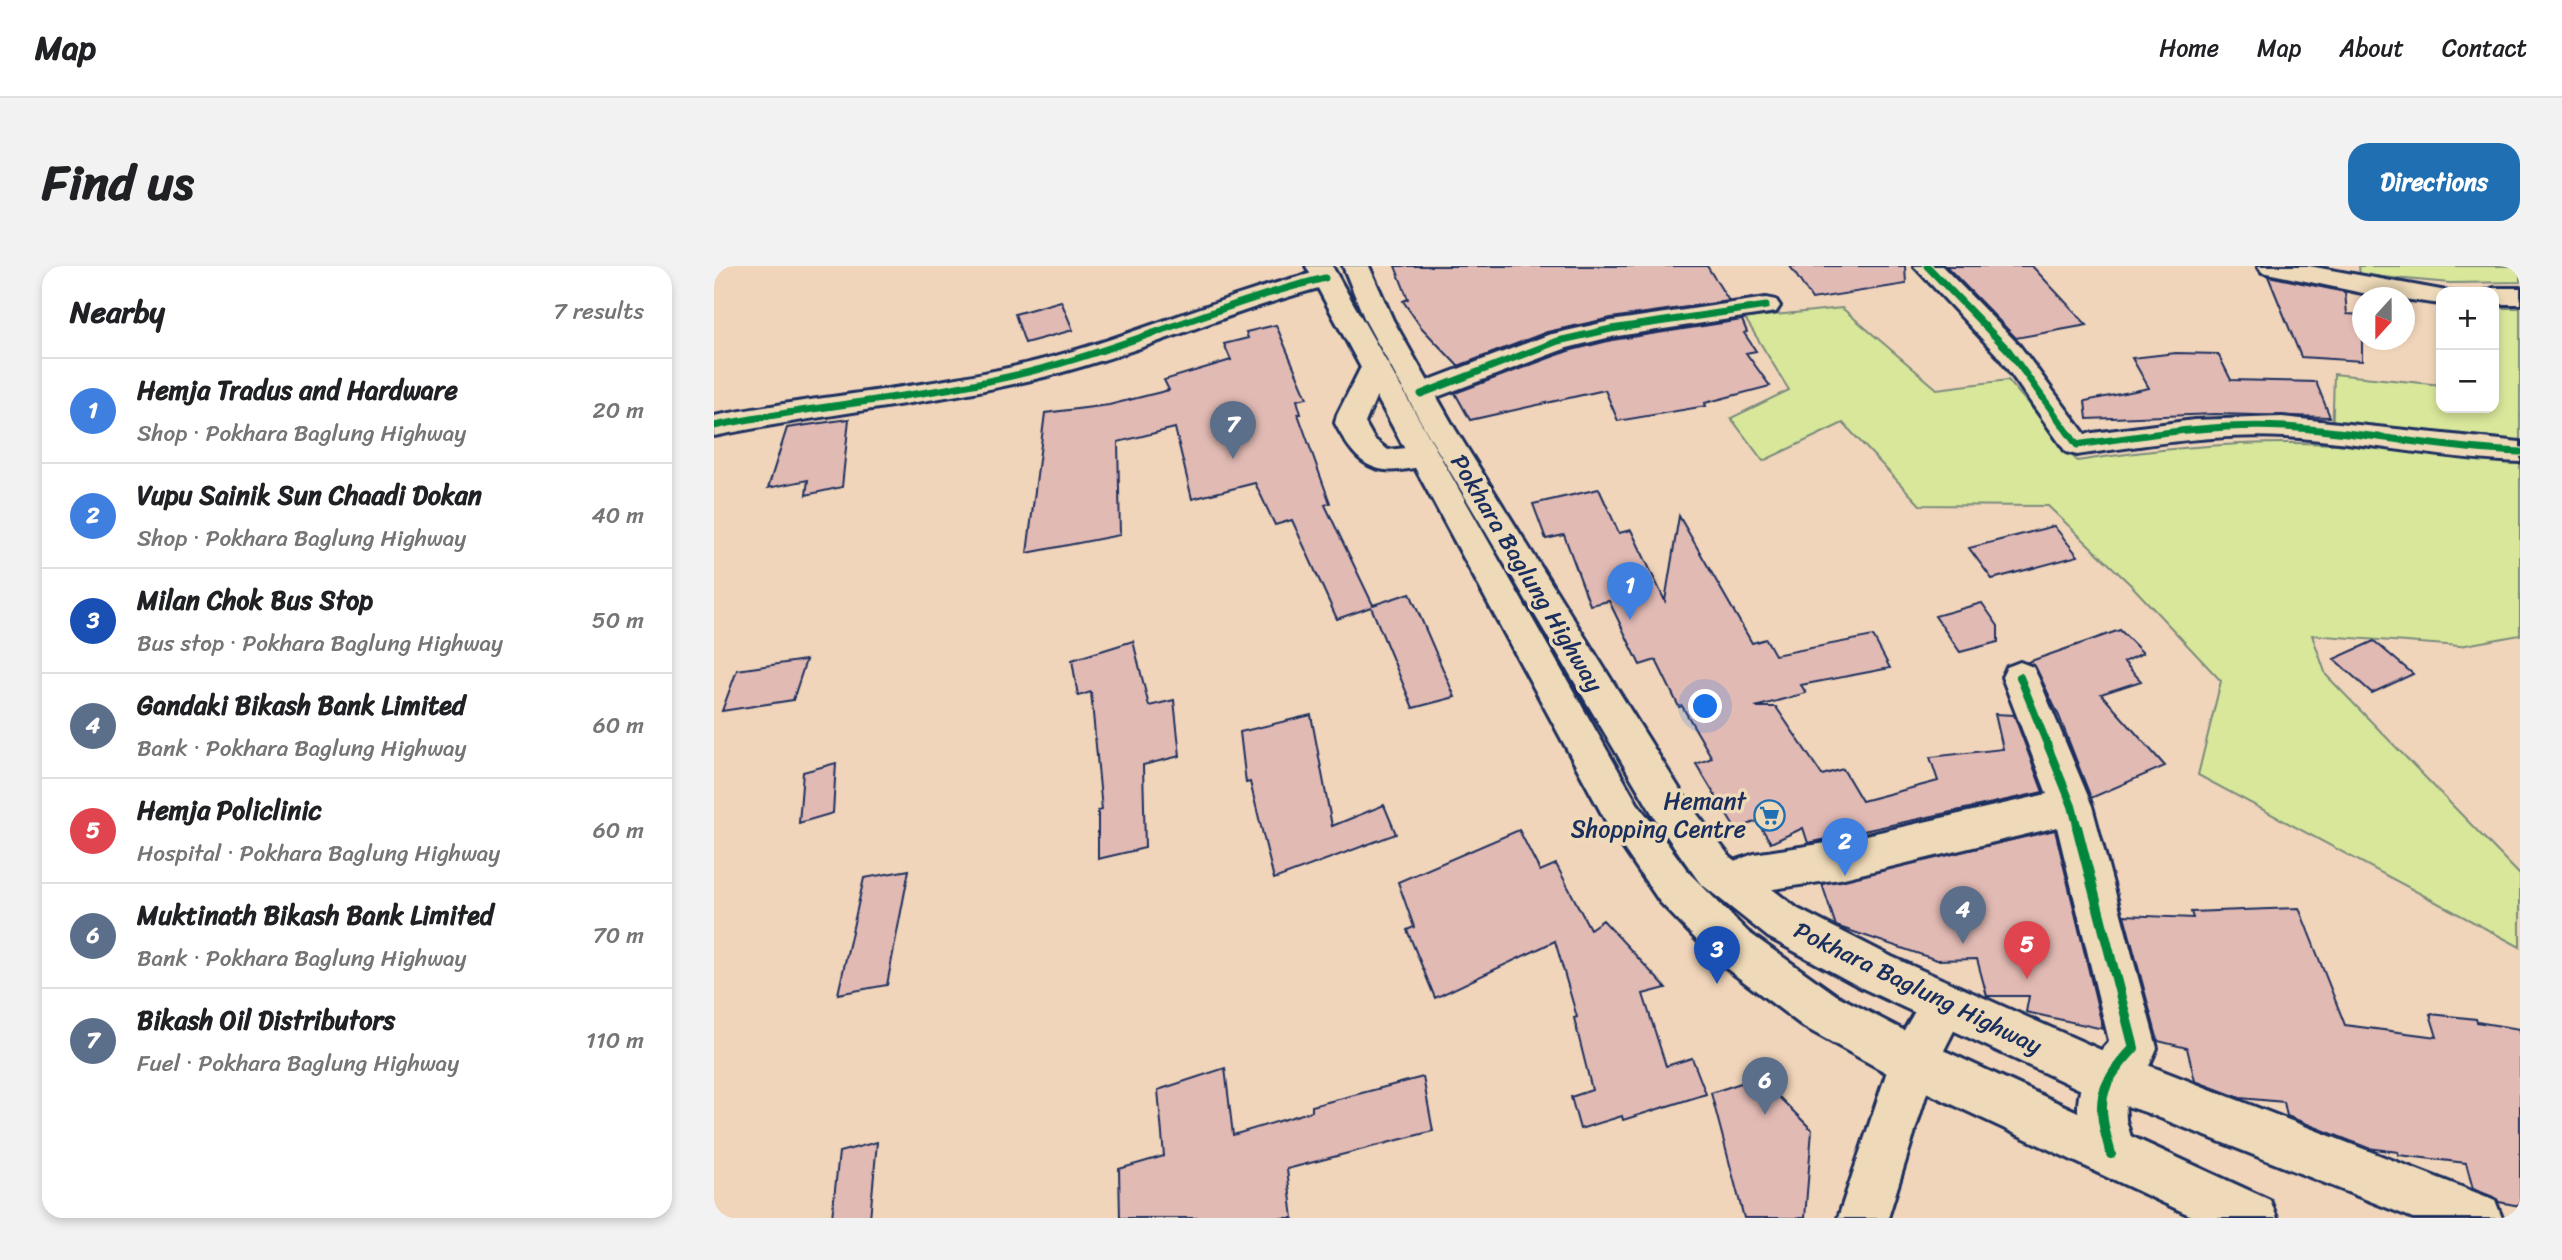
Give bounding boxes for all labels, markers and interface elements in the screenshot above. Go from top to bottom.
text: Map [35,19,96,77]
text: Home [2159,27,2219,69]
text: Map [2257,27,2301,69]
text: About [2339,27,2404,69]
text: Contact [2442,27,2527,69]
text: Find us [42,139,194,226]
button: Directions [2348,143,2520,221]
text: Nearby [70,285,165,339]
north arrow [2352,287,2415,350]
map controls [2436,287,2499,413]
button: + [2436,287,2499,350]
text: 7 results [554,291,644,332]
button: − [2436,350,2499,413]
text: Hemja Tradus and Hardware [137,367,458,413]
text: 1 [88,390,98,431]
text: 20 m [593,390,644,431]
pin: 7 [1210,401,1256,459]
text: Shop · Pokhara Baglung Highway [137,413,466,454]
street label: Pokhara Baglung Highway [1439,446,1615,701]
text: Vupu Sainik Sun Chaadi Dokan [137,472,482,518]
text: 2 [86,495,100,536]
text: 40 m [591,495,644,536]
text: Shop · Pokhara Baglung Highway [137,518,466,559]
pin: 1 [1607,562,1653,620]
text: Milan Chok Bus Stop [137,577,373,623]
text: 3 [87,600,99,641]
text: 50 m [592,600,644,641]
text: Bus stop · Pokhara Baglung Highway [137,623,503,664]
text: Gandaki Bikash Bank Limited [137,682,466,728]
your location [1688,689,1722,723]
text: 4 [86,705,100,746]
text: 60 m [593,705,644,746]
text: Bank · Pokhara Baglung Highway [137,728,467,769]
place label: Hemant Shopping Centre [1571,780,1747,850]
text: Hemja Policlinic [137,787,322,833]
supermarket icon: Hemant Shopping Centre [1752,798,1786,832]
text: 5 [86,810,100,851]
text: 60 m [593,810,644,851]
pin: 2 [1822,818,1868,876]
text: Hospital · Pokhara Baglung Highway [137,833,500,874]
pin: 4 [1940,886,1986,944]
text: Muktinath Bikash Bank Limited [137,892,493,938]
street label: Pokhara Baglung Highway [1787,909,2050,1067]
text: 6 [86,915,100,956]
text: 70 m [593,915,644,956]
pin: 5 [2004,921,2050,979]
pin: 3 [1694,926,1740,984]
text: Bank · Pokhara Baglung Highway [137,938,467,979]
text: Bikash Oil Distributors [137,997,395,1043]
text: 7 [86,1020,100,1061]
text: 110 m [586,1020,644,1061]
text: Fuel · Pokhara Baglung Highway [137,1043,459,1084]
pin: 6 [1742,1057,1788,1115]

